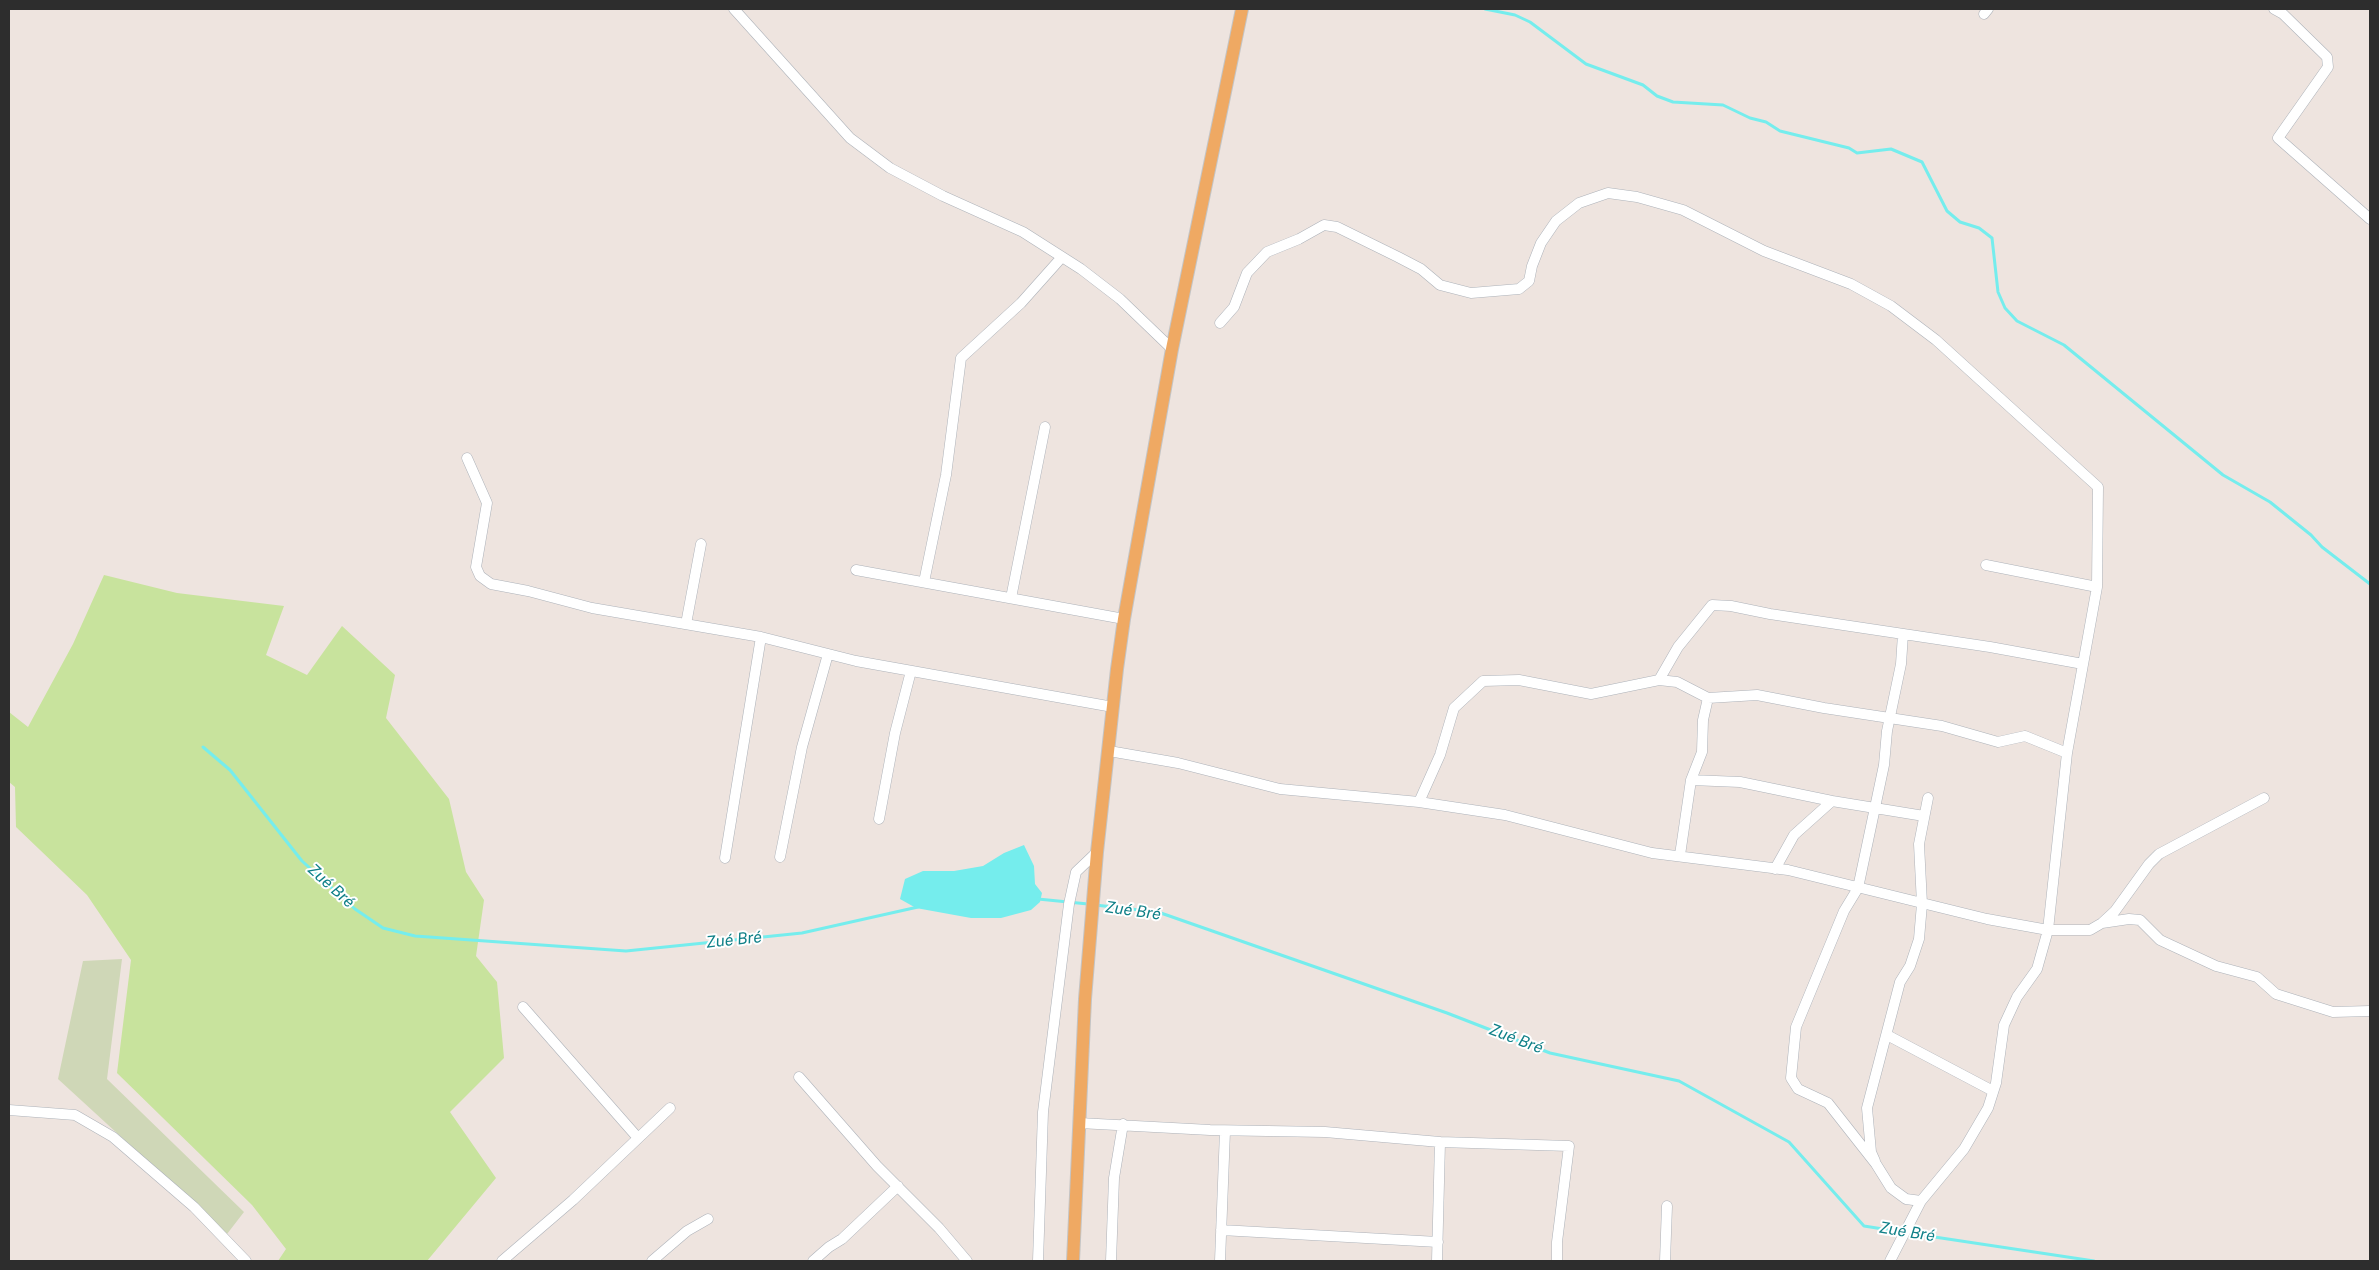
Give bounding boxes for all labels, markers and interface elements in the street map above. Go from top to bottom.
water label: Zué Bré [304,860,358,912]
water label: Zué Bré [1104,898,1162,924]
water label: Zué Bré [705,928,763,952]
water label: Zué Bré [1486,1020,1546,1058]
water label: Zué Bré [1878,1218,1936,1246]

